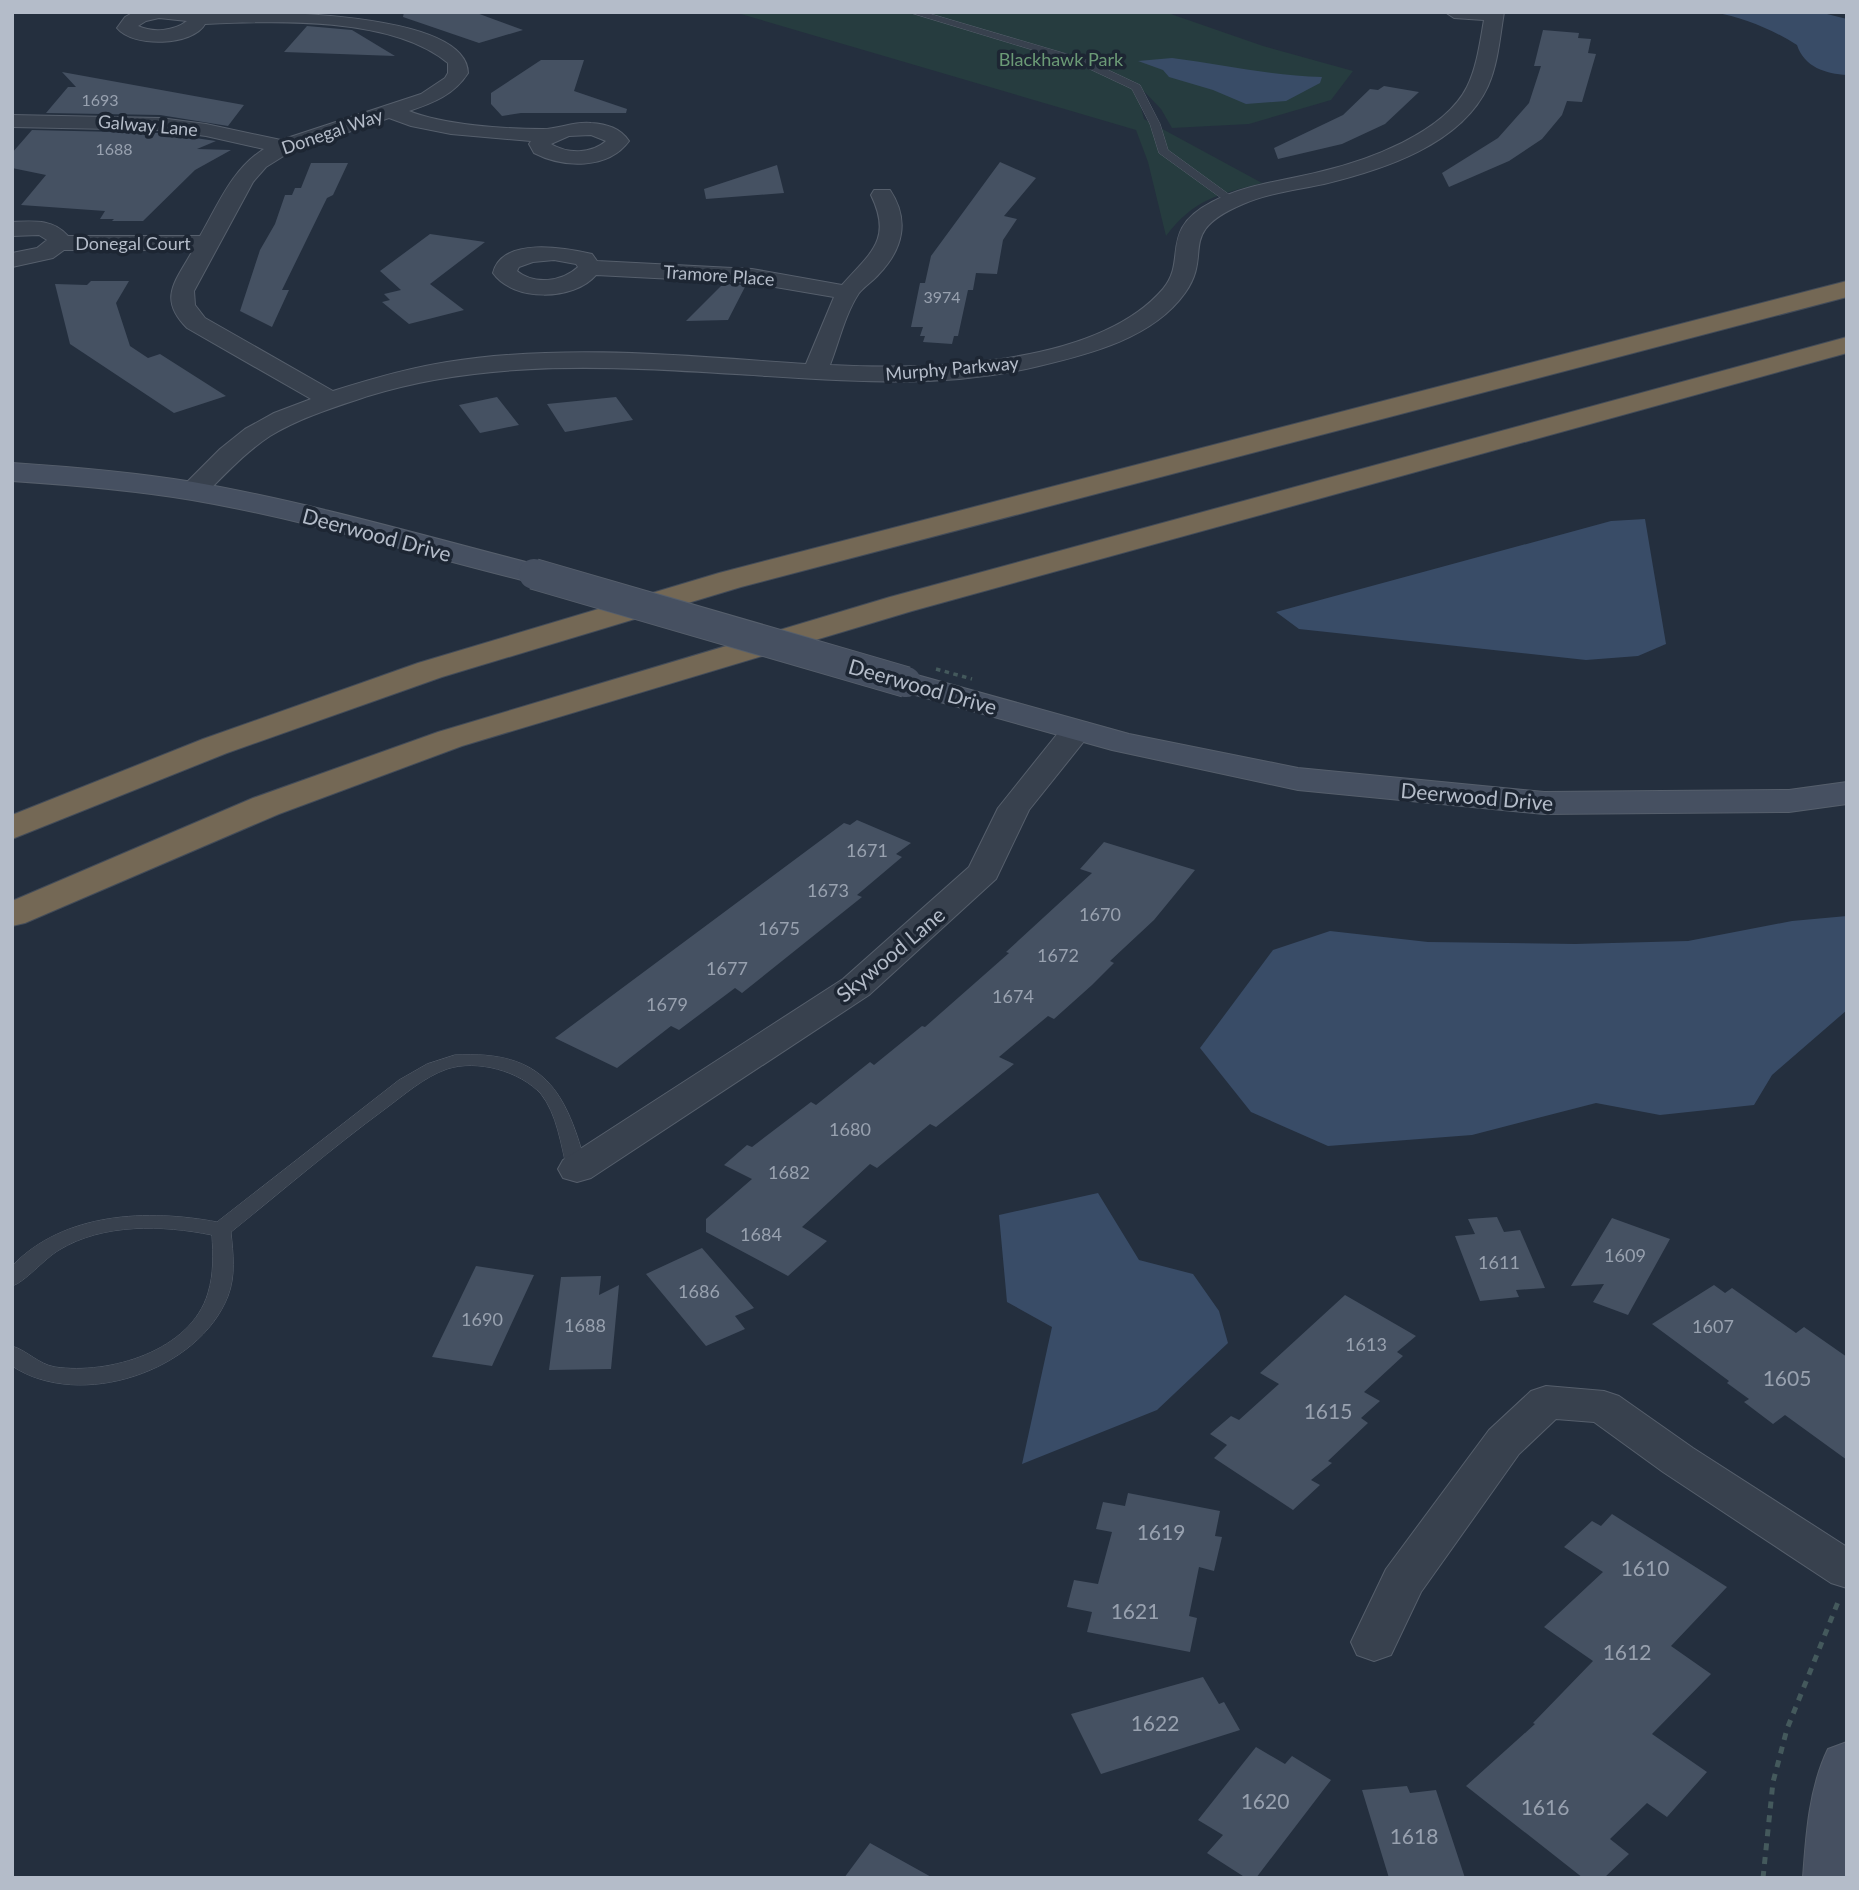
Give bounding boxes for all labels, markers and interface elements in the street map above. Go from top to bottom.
park label: Blackhawk Park [999,48,1124,70]
house number: 1693 [81,90,119,109]
street label: Donegal Way [278,103,386,159]
street label: Galway Lane [97,110,199,140]
house number: 1688 [95,139,133,158]
street label: Donegal Court [75,232,191,254]
street label: Tramore Place [663,260,775,290]
house number: 3974 [923,287,961,306]
street label: Murphy Parkway [884,351,1020,385]
street label: Deerwood Drive [300,502,454,566]
street label: Deerwood Drive [846,653,1000,719]
street label: Deerwood Drive [1400,777,1554,815]
house number: 1671 [846,839,888,861]
house number: 1673 [807,879,849,901]
street label: Skywood Lane [831,901,949,1007]
house number: 1670 [1079,903,1121,925]
house number: 1675 [758,917,800,939]
house number: 1672 [1037,944,1079,966]
house number: 1677 [706,957,748,979]
house number: 1674 [992,985,1034,1007]
house number: 1679 [646,993,688,1015]
house number: 1680 [829,1118,871,1140]
house number: 1682 [768,1161,810,1183]
house number: 1684 [740,1223,782,1245]
house number: 1609 [1604,1244,1646,1266]
house number: 1611 [1478,1251,1520,1273]
house number: 1686 [678,1280,720,1302]
house number: 1690 [461,1308,503,1330]
house number: 1688 [564,1314,606,1336]
house number: 1607 [1692,1315,1734,1337]
house number: 1613 [1345,1333,1387,1355]
house number: 1605 [1763,1365,1811,1390]
house number: 1615 [1304,1398,1352,1423]
house number: 1619 [1137,1519,1185,1544]
house number: 1610 [1621,1555,1669,1580]
house number: 1621 [1111,1598,1159,1623]
house number: 1612 [1603,1639,1651,1664]
house number: 1622 [1131,1710,1179,1735]
house number: 1620 [1241,1788,1289,1813]
house number: 1616 [1521,1794,1569,1819]
house number: 1618 [1390,1823,1438,1848]

